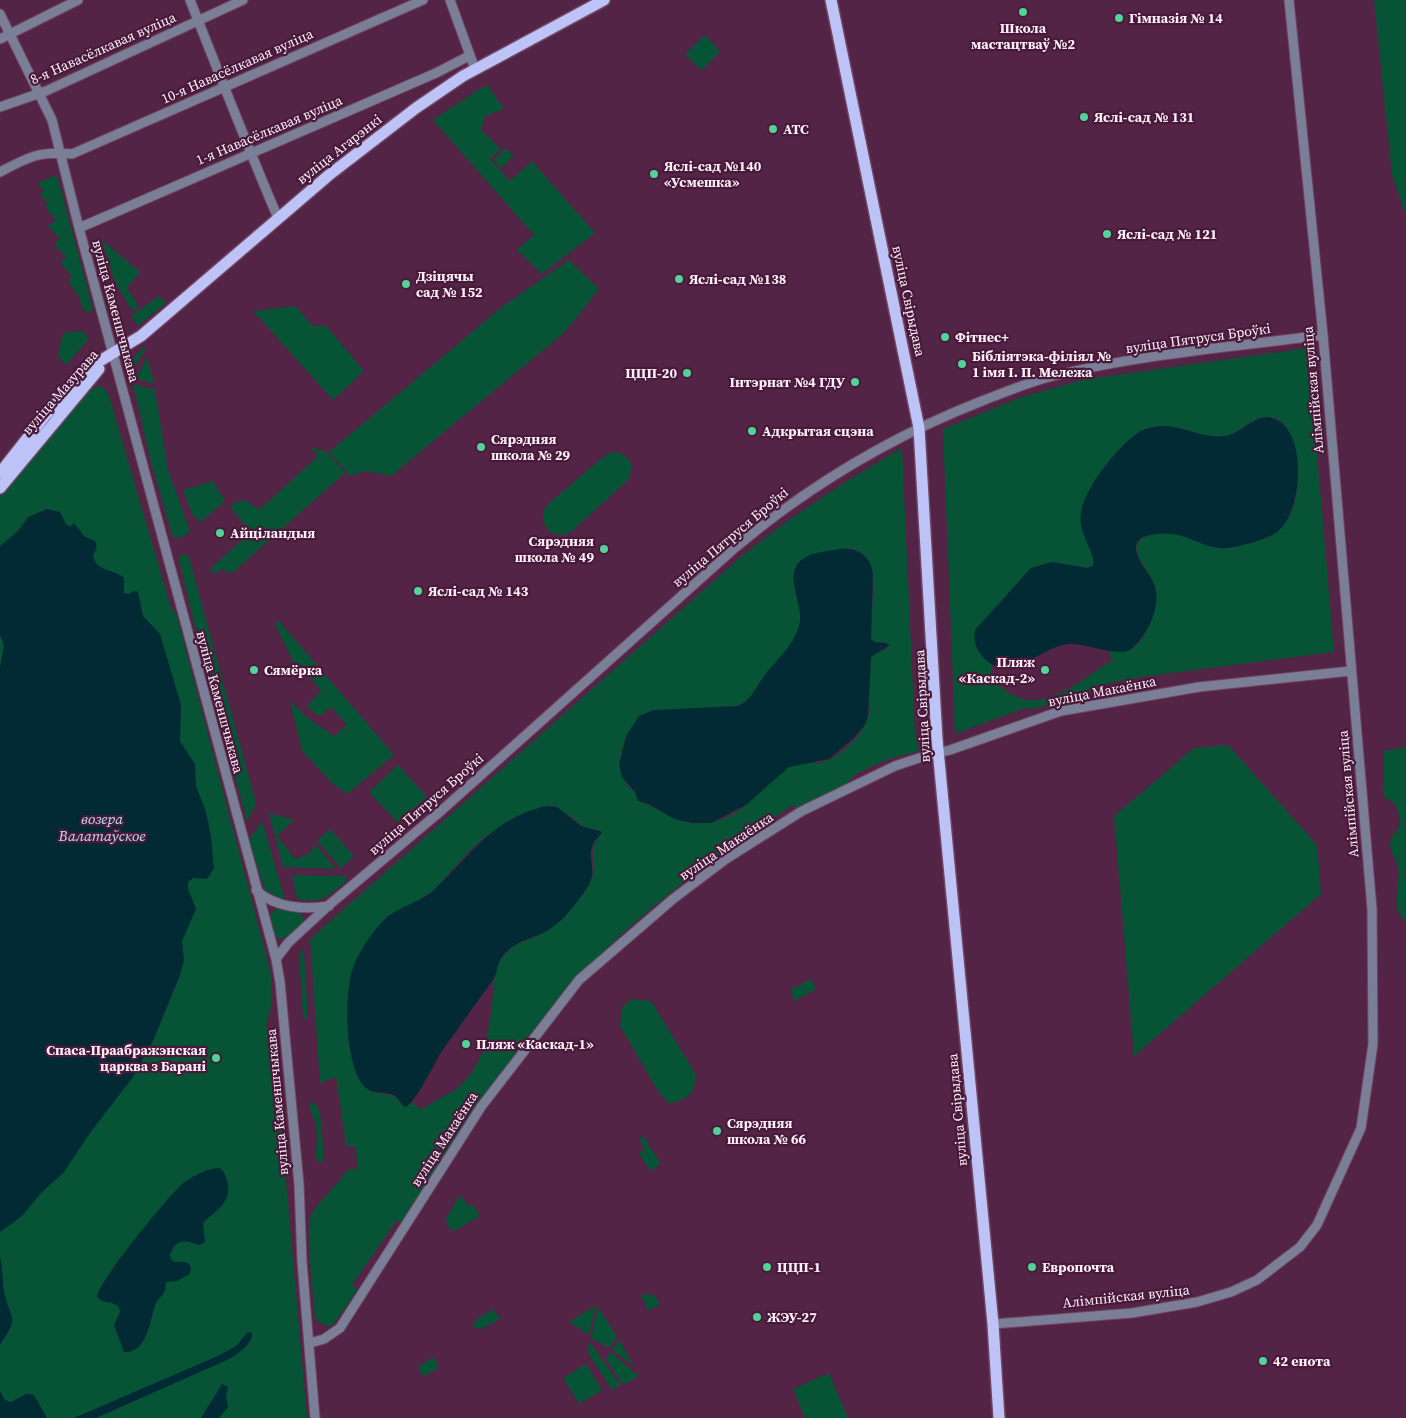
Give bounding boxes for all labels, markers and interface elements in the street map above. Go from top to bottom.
street label: 8-я Навасёлкавая вуліца [27,6,180,89]
marker: Школа мастацтваў №2 [1017,6,1029,18]
place label: Гімназія № 14 [1129,8,1223,28]
marker: Гімназія № 14 [1113,12,1125,24]
place label: Школа мастацтваў №2 [971,18,1075,54]
street label: 10-я Навасёлкавая вуліца [158,23,317,109]
street label: 1-я Навасёлкавая вуліца [193,90,346,170]
place label: Яслі-сад № 131 [1094,107,1194,127]
street label: вуліца Агарэнкі [292,109,386,189]
marker: Яслі-сад № 131 [1078,111,1090,123]
place label: АТС [783,119,809,139]
marker: АТС [767,123,779,135]
place label: Яслі-сад №140 «Усмешка» [664,156,762,192]
marker: Яслі-сад №140 «Усмешка» [648,168,660,180]
place label: Яслі-сад № 121 [1117,224,1217,244]
marker: Яслі-сад № 121 [1101,228,1113,240]
street label: вуліца Каменшчыкава [87,238,145,385]
street label: вуліца Свірыдава [887,244,931,359]
place label: Дзіцячы сад № 152 [416,266,483,302]
place label: Яслі-сад №138 [689,269,786,289]
marker: Яслі-сад №138 [673,273,685,285]
marker: Дзіцячы сад № 152 [400,278,412,290]
street label: вуліца Пятруся Броўкі [1124,318,1272,358]
street label: Алімпійская вуліца [1297,325,1329,455]
place label: Фітнес+ [955,327,1009,347]
marker: Фітнес+ [939,331,951,343]
street label: вуліца Мазурава [17,344,103,439]
place label: Бібліятэка-філіял № 1 імя І. П. Мележа [972,346,1111,382]
marker: Бібліятэка-філіял № 1 імя І. П. Мележа [956,358,968,370]
place label: ЦЦП-20 [625,363,677,383]
marker: ЦЦП-20 [681,367,693,379]
place label: Інтэрнат №4 ГДУ [729,372,846,392]
marker: Інтэрнат №4 ГДУ [849,376,861,388]
place label: Адкрытая сцэна [762,421,874,441]
marker: Адкрытая сцэна [746,425,758,437]
place label: Сярэдняя школа № 29 [491,429,571,465]
marker: Сярэдняя школа № 29 [475,441,487,453]
street label: вуліца Пятруся Броўкі [668,482,792,592]
place label: Айціландыя [230,523,315,543]
marker: Айціландыя [214,527,226,539]
place label: Сярэдняя школа № 49 [515,531,594,567]
marker: Сярэдняя школа № 49 [598,543,610,555]
place label: Яслі-сад № 143 [428,581,529,601]
marker: Яслі-сад № 143 [412,585,424,597]
street label: вуліца Каменшчыкава [191,629,249,776]
street label: вуліца Свірыдава [909,648,935,763]
place label: Пляж «Каскад-2» [959,652,1035,688]
place label: Сямёрка [264,660,323,680]
marker: Сямёрка [248,664,260,676]
marker: Пляж «Каскад-2» [1039,664,1051,676]
street label: вуліца Макаёнка [1046,671,1159,711]
street label: Алімпійская вуліца [1332,729,1364,859]
street label: вуліца Пятруся Броўкі [364,748,488,860]
street label: вуліца Макаёнка [675,807,778,885]
water label: возера Валатаўское [58,808,145,846]
street label: вуліца Каменшчыкава [261,1027,293,1176]
place label: Пляж «Каскад-1» [476,1034,594,1054]
marker: Пляж «Каскад-1» [460,1038,472,1050]
place label: Спаса-Праабражэнская царква з Барані [46,1040,207,1076]
marker: Спаса-Праабражэнская царква з Барані [210,1052,222,1064]
street label: вуліца Свірыдава [942,1052,972,1167]
street label: вуліца Макаёнка [406,1087,483,1190]
place label: Сярэдняя школа № 66 [727,1113,807,1149]
marker: Сярэдняя школа № 66 [711,1125,723,1137]
place label: ЦЦП-1 [777,1257,821,1277]
place label: Европочта [1042,1257,1115,1277]
marker: ЦЦП-1 [761,1261,773,1273]
marker: Европочта [1026,1261,1038,1273]
street label: Алімпійская вуліца [1061,1279,1191,1313]
place label: ЖЭУ-27 [767,1307,817,1327]
marker: ЖЭУ-27 [751,1311,763,1323]
place label: 42 енота [1273,1351,1331,1371]
marker: 42 енота [1257,1355,1269,1367]

